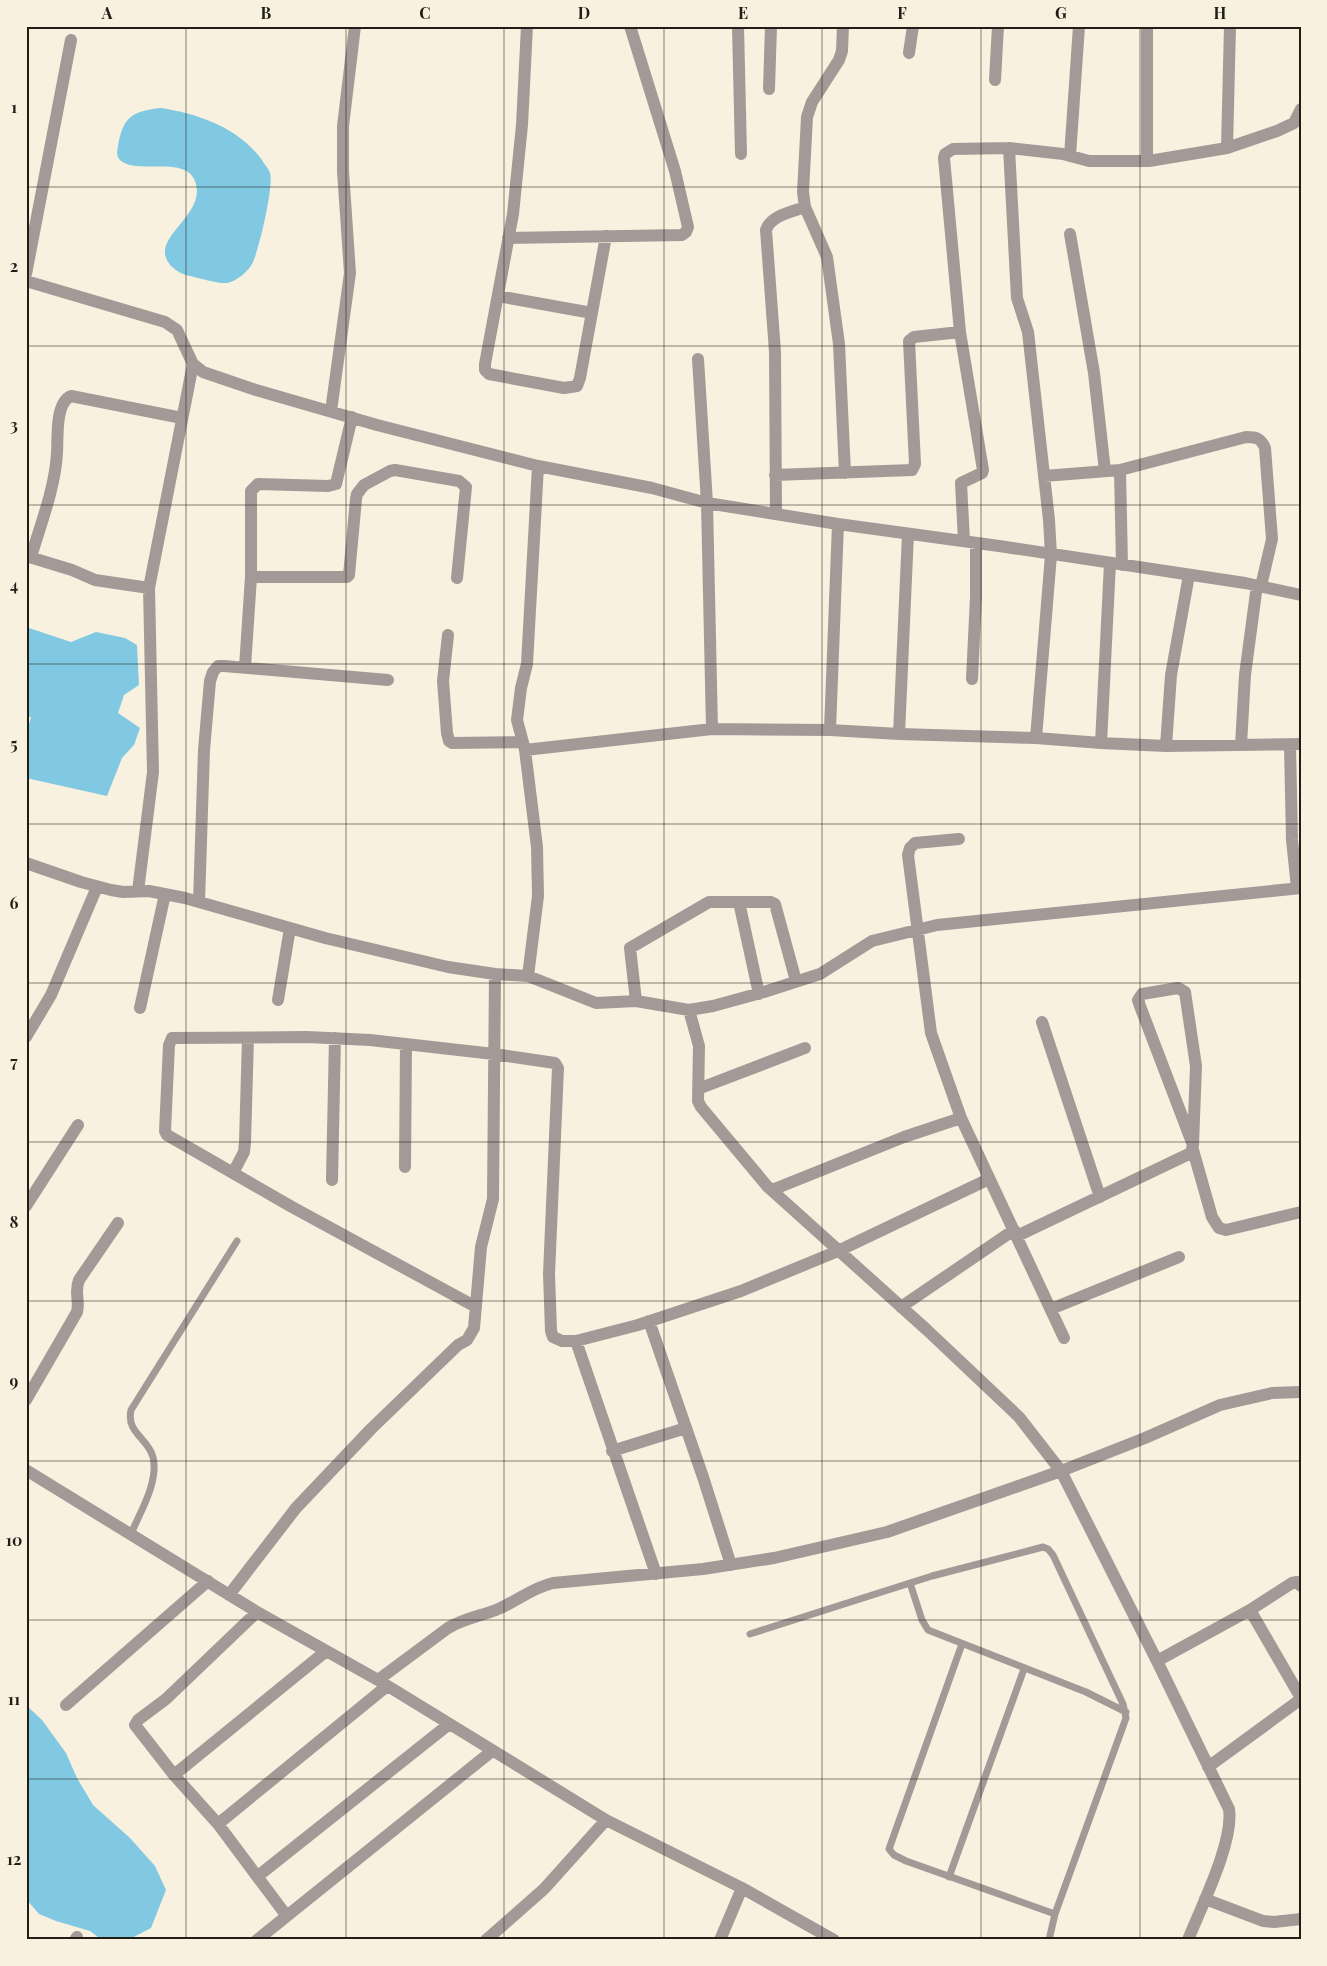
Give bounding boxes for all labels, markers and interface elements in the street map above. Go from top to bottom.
text: A [101,2,113,23]
text: B [261,2,272,23]
text: C [419,2,431,23]
text: D [578,2,590,23]
text: E [738,2,748,23]
text: F [897,2,907,23]
text: G [1055,2,1067,23]
text: H [1214,2,1227,23]
text: 1 [11,96,17,117]
text: 2 [10,255,18,276]
text: 3 [10,414,18,435]
text: 4 [10,574,18,595]
text: 5 [10,733,18,754]
text: 6 [10,892,19,913]
text: 7 [10,1051,18,1072]
text: 8 [10,1211,19,1232]
text: 9 [10,1370,19,1391]
text: 10 [6,1529,22,1550]
text: 11 [8,1688,20,1709]
text: 12 [7,1848,21,1869]

